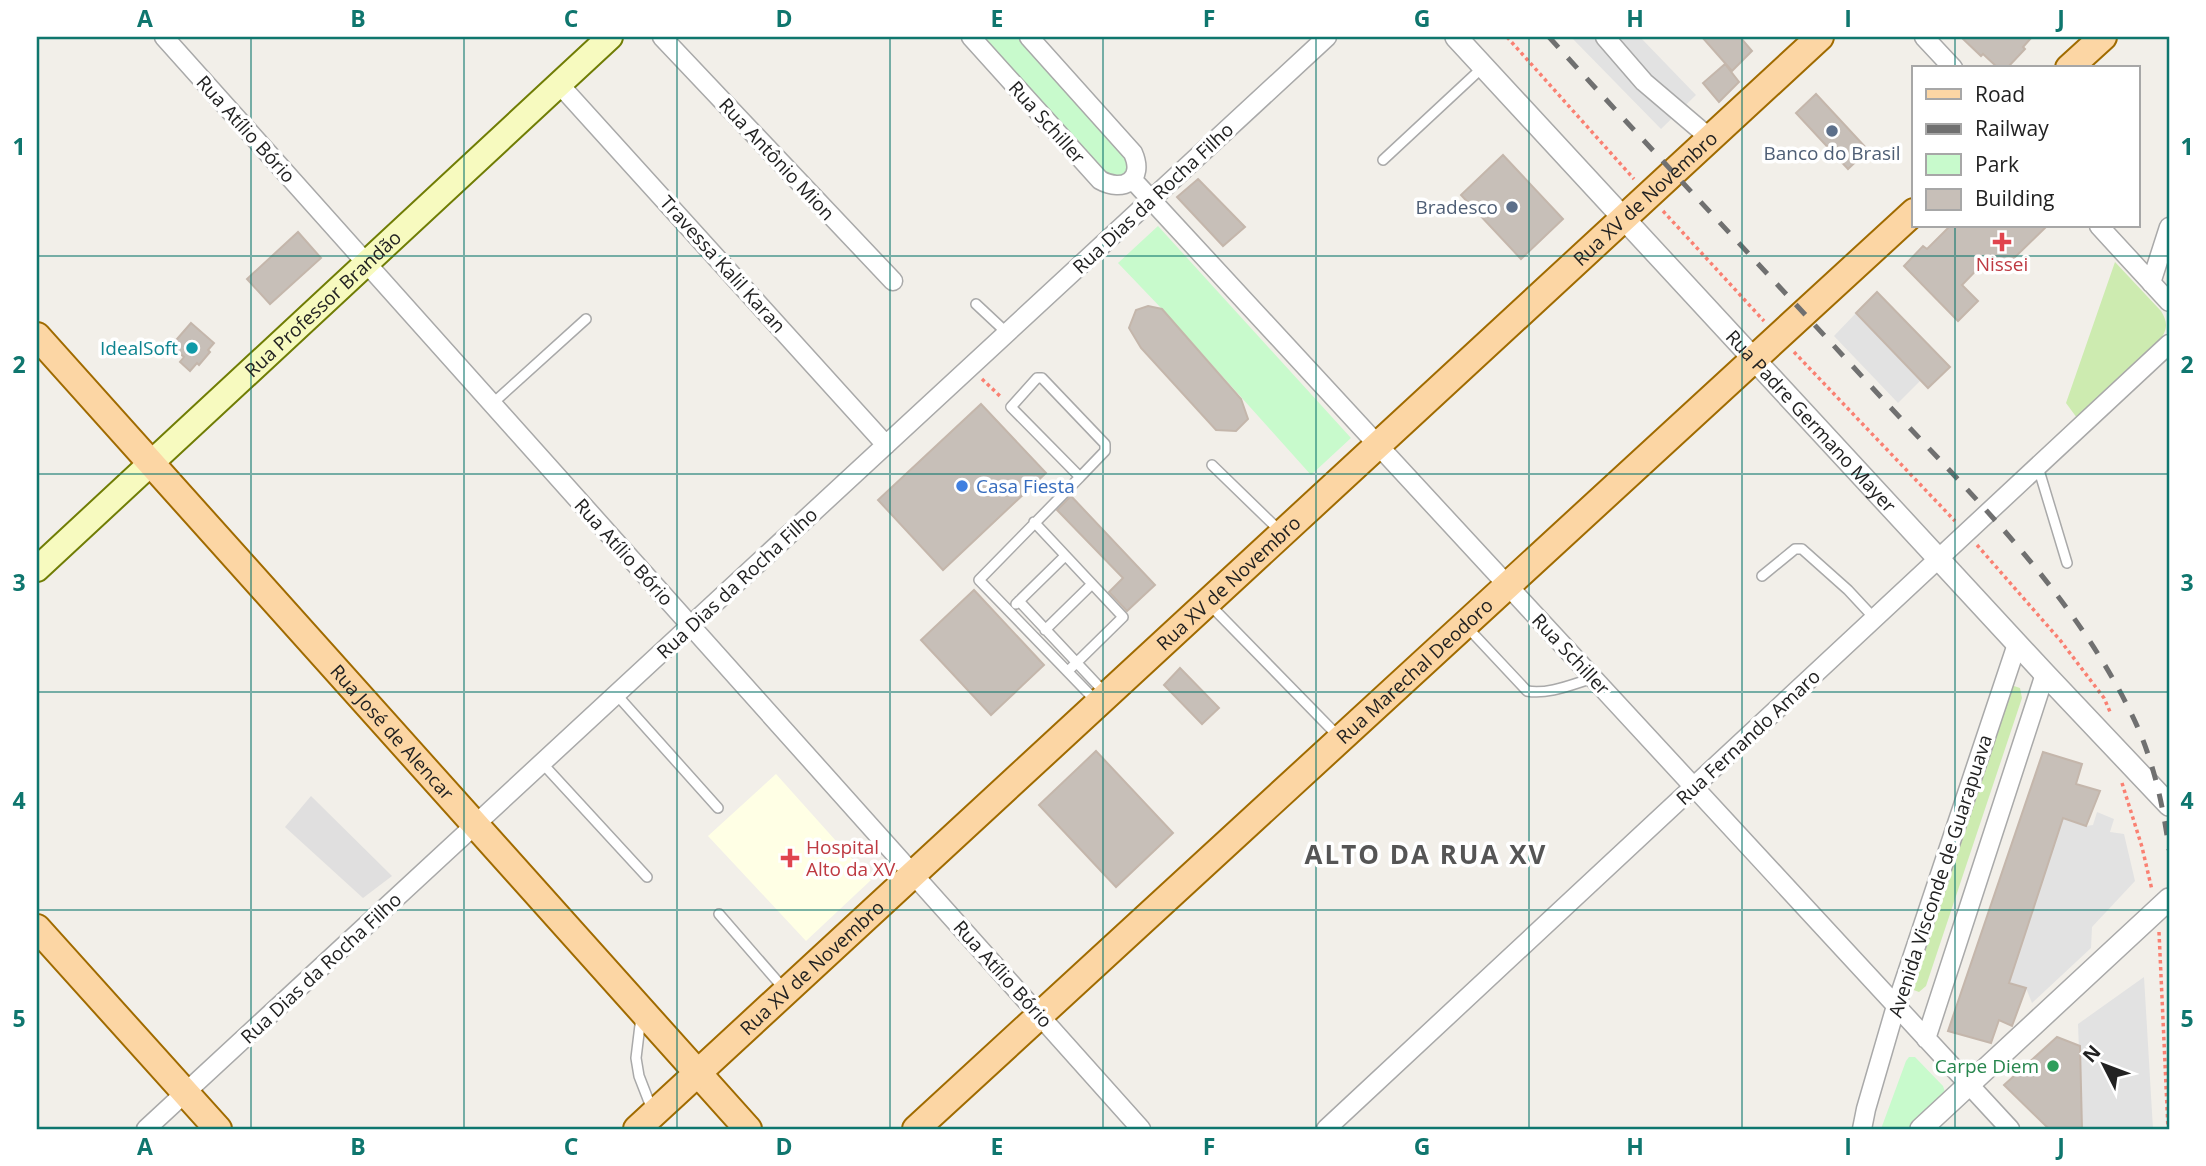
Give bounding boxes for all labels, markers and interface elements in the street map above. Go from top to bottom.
text: A [137,2,153,34]
text: B [350,2,366,34]
text: C [564,2,578,34]
text: D [775,2,793,34]
text: E [991,2,1003,34]
text: F [1203,2,1215,34]
text: G [1414,2,1430,34]
text: H [1626,2,1644,34]
text: I [1844,2,1852,34]
text: J [2055,2,2065,34]
legend [1912,66,2140,228]
street label: Rua Atílio Bório [191,70,301,188]
street label: Rua Schiller [1003,75,1091,169]
text: Road [1975,80,2025,108]
street label: Rua Antônio Mion [713,92,841,226]
text: Railway [1975,114,2049,142]
street label: Rua Dias da Rocha Filho [1067,117,1239,279]
marker: Banco do Brasil [1824,123,1840,139]
street label: Rua XV de Novembro [1567,125,1723,272]
text: 1 [12,130,26,162]
text: 1 [2180,130,2194,162]
place label: Banco do Brasil [1763,140,1901,166]
text: Park [1975,150,2019,178]
text: Building [1975,184,2054,212]
street label: Travessa Kalil Karan [654,190,792,338]
place label: Bradesco [1416,194,1498,220]
marker: Bradesco [1504,199,1520,215]
street label: Rua Professor Brandão [239,224,407,383]
marker: Nissei [1994,234,2010,250]
place label: Nissei [1976,251,2028,277]
street label: Rua Padre Germano Mayer [1720,324,1902,518]
place label: IdealSoft [100,335,178,361]
marker: IdealSoft [184,340,200,356]
text: 2 [12,348,26,380]
text: 2 [2180,348,2194,380]
place label: Casa Fiesta [976,473,1075,499]
marker: Casa Fiesta [954,478,970,494]
street label: Rua Atílio Bório [569,493,679,611]
street label: Rua Dias da Rocha Filho [651,502,823,664]
street label: Rua XV de Novembro [1151,510,1306,656]
text: 3 [12,566,26,598]
text: 3 [2180,566,2194,598]
street label: Rua Marechal Deodoro [1331,592,1498,750]
street label: Rua Schiller [1526,608,1616,701]
street label: Rua José de Alencar [324,659,460,806]
street label: Rua Fernando Amaro [1670,663,1826,811]
street label: Avenida Visconde de Guarapuava [1882,731,1998,1021]
text: 4 [12,784,26,816]
text: 4 [2180,784,2194,816]
place label: Hospital Alto da XV [806,834,896,882]
district label: ALTO DA RUA XV [1305,836,1547,872]
marker: Hospital Alto da XV [780,848,800,868]
street label: Rua Dias da Rocha Filho [235,887,407,1049]
street label: Rua XV de Novembro [734,894,890,1041]
street label: Rua Atílio Bório [948,915,1058,1033]
text: 5 [12,1002,26,1034]
text: 5 [2180,1002,2194,1034]
north arrow [2070,1030,2140,1100]
text: N [2077,1039,2106,1068]
place label: Carpe Diem [1935,1053,2039,1079]
marker: Carpe Diem [2045,1058,2061,1074]
text: A [137,1130,153,1162]
text: B [350,1130,366,1162]
text: C [564,1130,578,1162]
text: D [775,1130,793,1162]
text: E [991,1130,1003,1162]
text: F [1203,1130,1215,1162]
text: G [1414,1130,1430,1162]
text: H [1626,1130,1644,1162]
text: I [1844,1130,1852,1162]
text: J [2055,1130,2065,1162]

